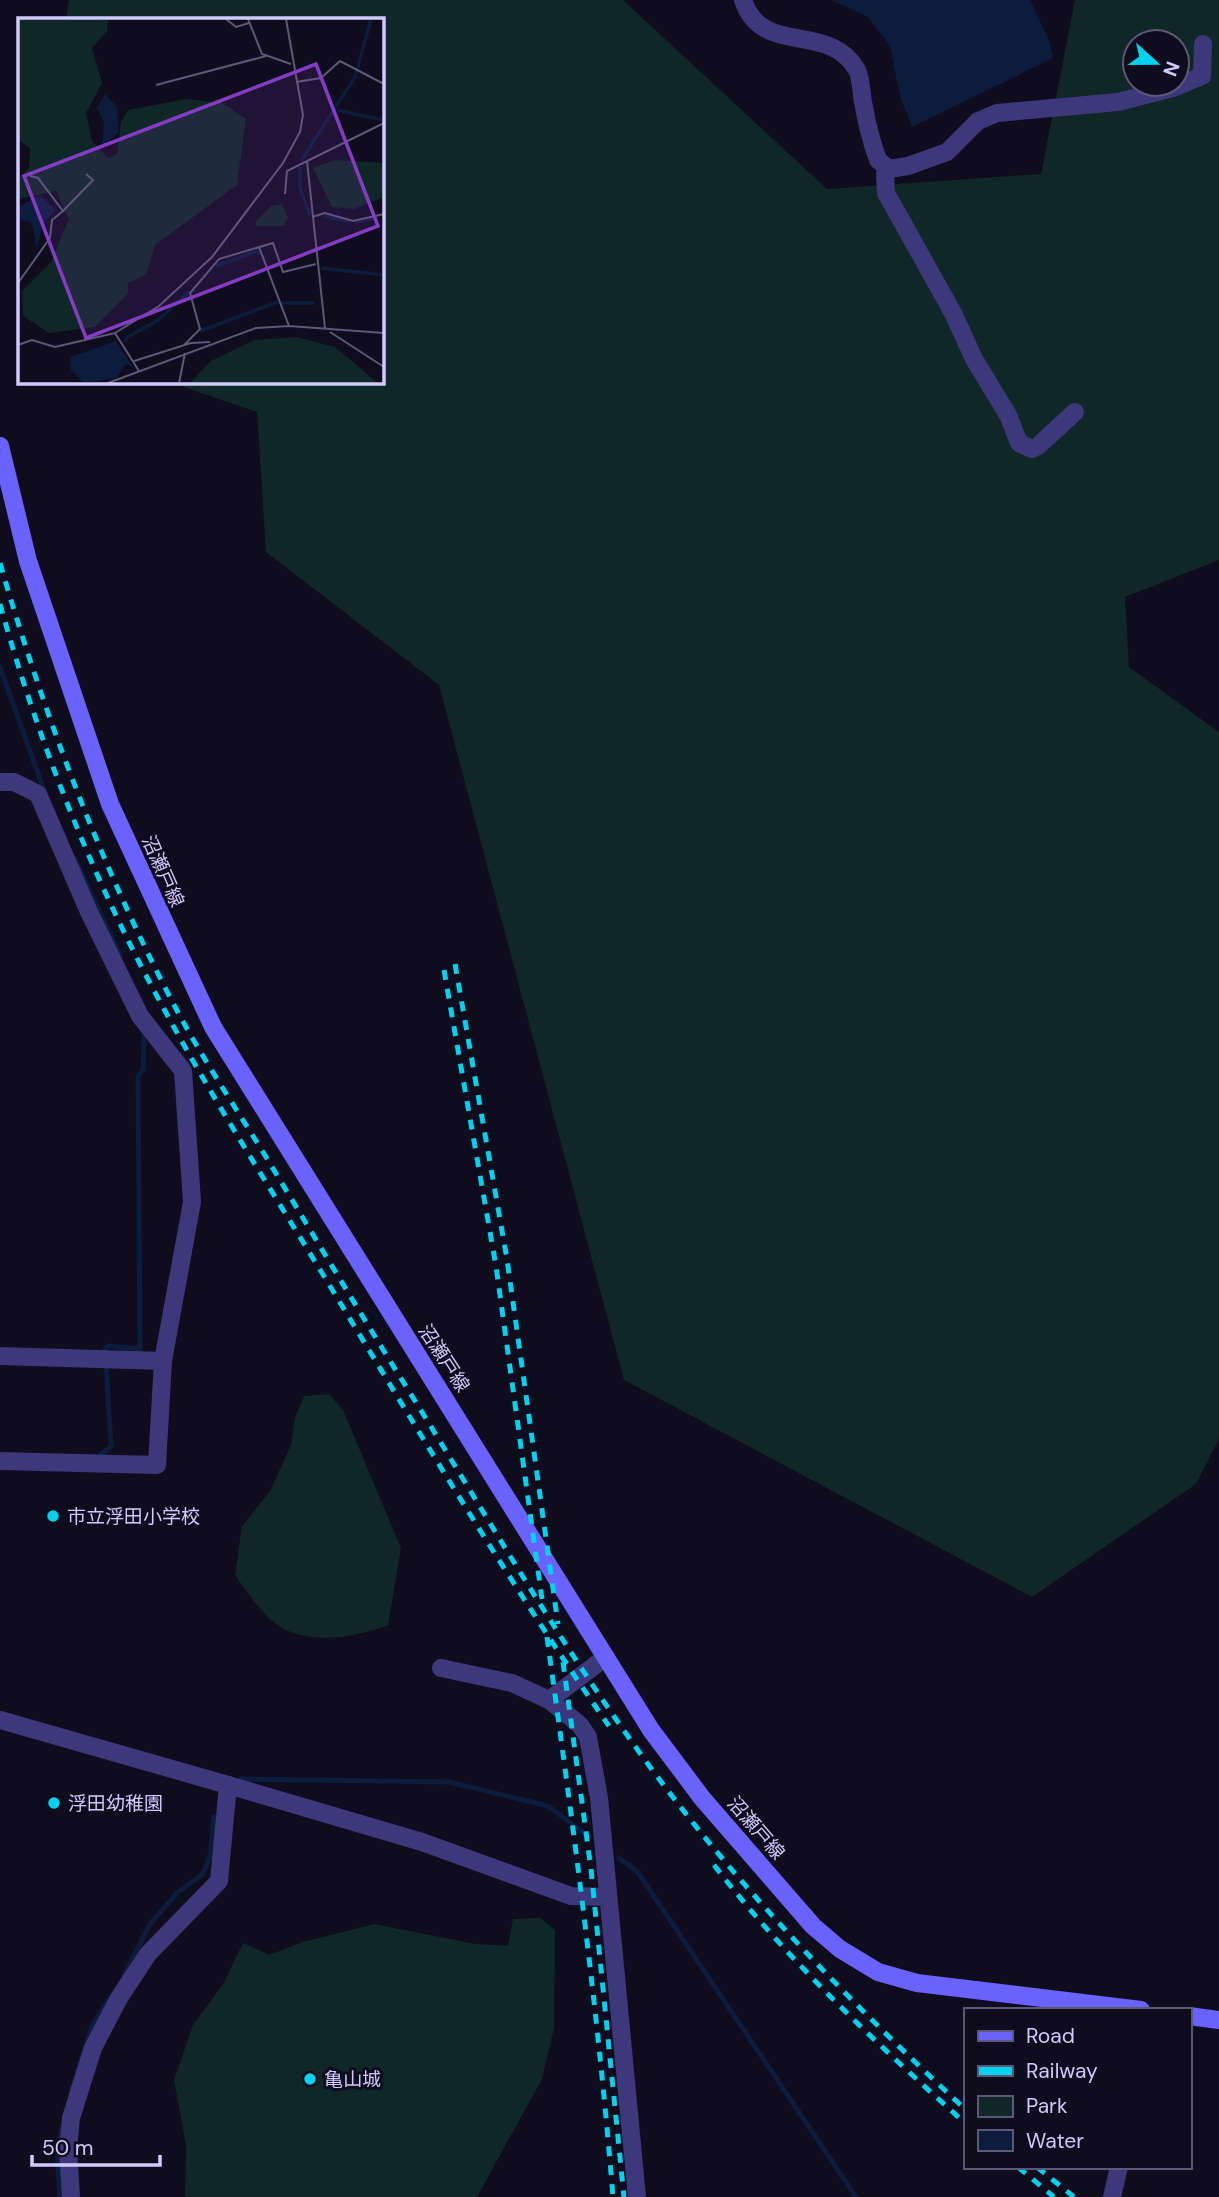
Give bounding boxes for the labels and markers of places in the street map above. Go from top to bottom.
place label: 市立浮田小学校 [67,1504,200,1529]
marker: 市立浮田小学校 [45,1508,61,1524]
place label: 浮田幼稚園 [68,1791,163,1816]
marker: 浮田幼稚園 [46,1795,62,1811]
place label: 亀山城 [324,2067,381,2092]
marker: 亀山城 [302,2071,318,2087]

